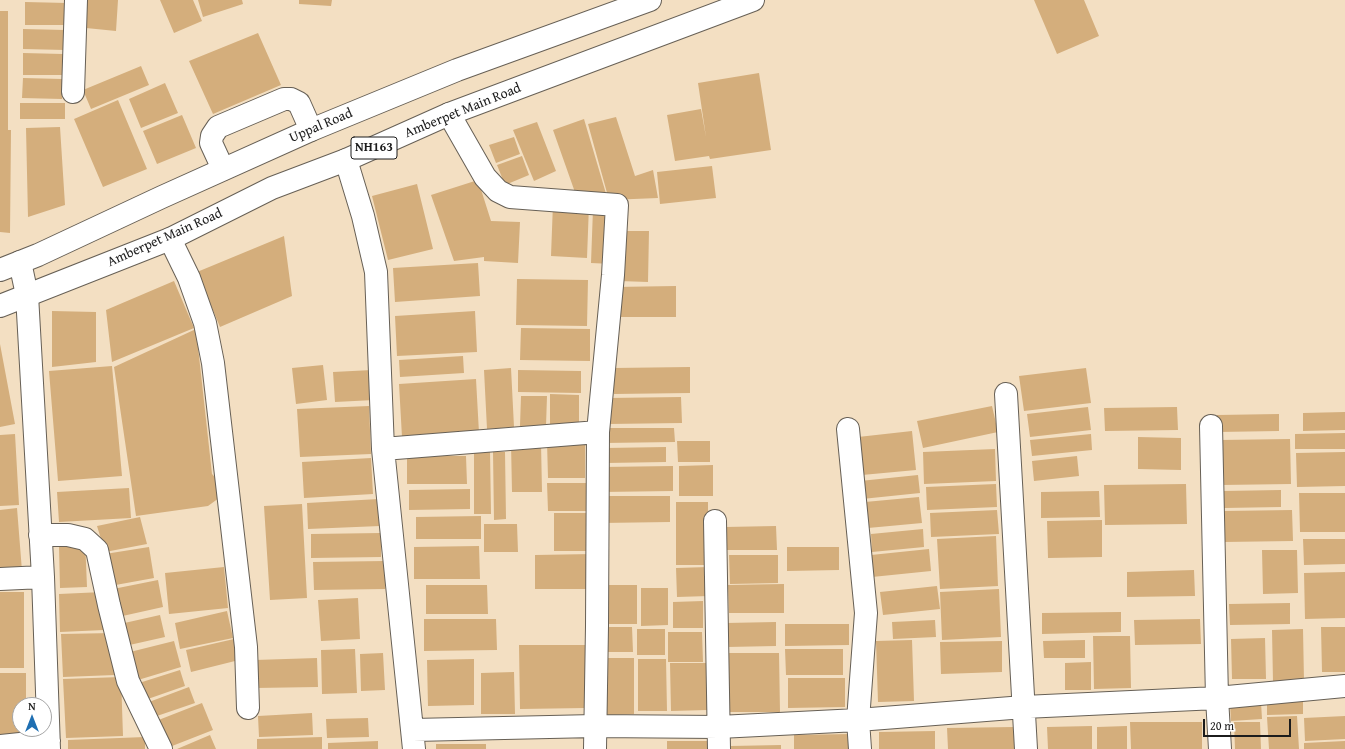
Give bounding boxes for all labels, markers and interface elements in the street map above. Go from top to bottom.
street label: Amberpet Main Road [402,80,524,142]
street label: Uppal Road [287,105,355,147]
road number: NH163 [351,137,397,159]
street label: Amberpet Main Road [105,205,225,271]
north arrow [12,697,52,737]
text: N [28,698,36,714]
scale bar [1205,711,1293,737]
text: 20 m [1210,717,1234,734]

